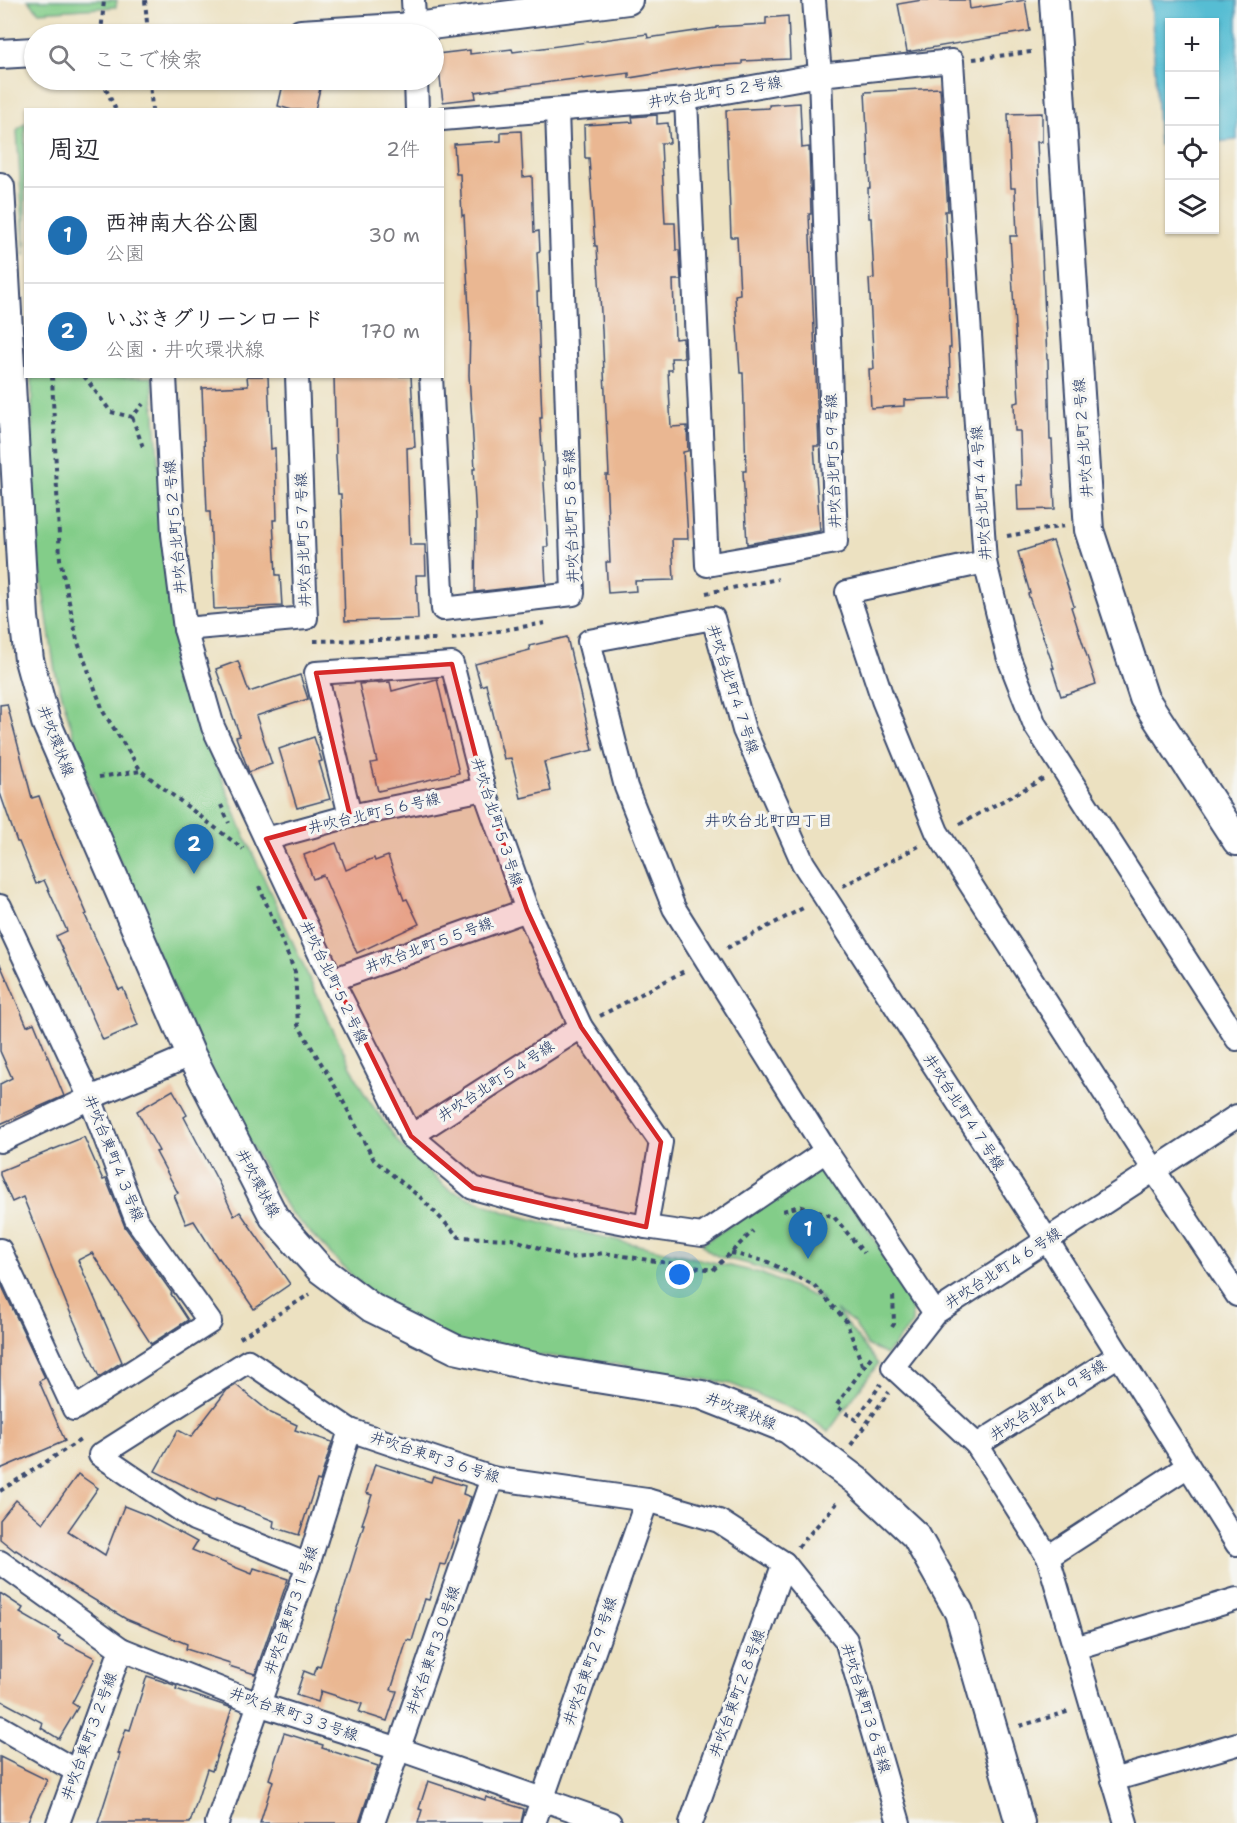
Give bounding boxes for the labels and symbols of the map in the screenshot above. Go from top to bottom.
street label: 井吹台北町５２号線 [647,72,783,112]
street label: 井吹台北町２号線 [1069,377,1097,499]
street label: 井吹台北町５９号線 [821,393,845,529]
street label: 井吹台北町４４号線 [966,425,996,561]
street label: 井吹台北町５８号線 [559,448,583,584]
street label: 井吹台北町５２号線 [159,459,191,595]
street label: 井吹台北町５７号線 [291,472,315,608]
street label: 井吹台北町４７号線 [703,622,763,756]
street label: 井吹環状線 [33,702,79,780]
street label: 井吹台北町５３号線 [467,755,527,889]
street label: 井吹台北町５６号線 [306,788,442,838]
district label: 井吹台北町四丁目 [705,810,833,831]
pin: 2 [174,824,214,874]
street label: 井吹台北町５５号線 [362,913,496,977]
street label: 井吹台北町５２号線 [295,917,373,1047]
street label: 井吹台北町５４号線 [434,1036,558,1126]
street label: 井吹台北町４７号線 [919,1050,1009,1174]
street label: 井吹台東町４３号線 [79,1092,149,1224]
street label: 井吹環状線 [232,1145,284,1221]
pin: 1 [788,1210,828,1259]
street label: 井吹台北町４６号線 [941,1223,1065,1313]
your location [665,1260,694,1289]
street label: 井吹台北町４９号線 [986,1355,1110,1445]
street label: 井吹環状線 [702,1388,780,1434]
street label: 井吹台東町３６号線 [368,1427,502,1487]
street label: 井吹台東町３１号線 [260,1543,322,1677]
street label: 井吹台東町３０号線 [402,1583,464,1717]
street label: 井吹台東町２９号線 [559,1594,621,1728]
street label: 井吹台東町２８号線 [705,1626,769,1760]
street label: 井吹台東町３６号線 [837,1641,895,1775]
street label: 井吹台東町３２号線 [57,1669,121,1803]
street label: 井吹台東町３３号線 [227,1683,361,1745]

